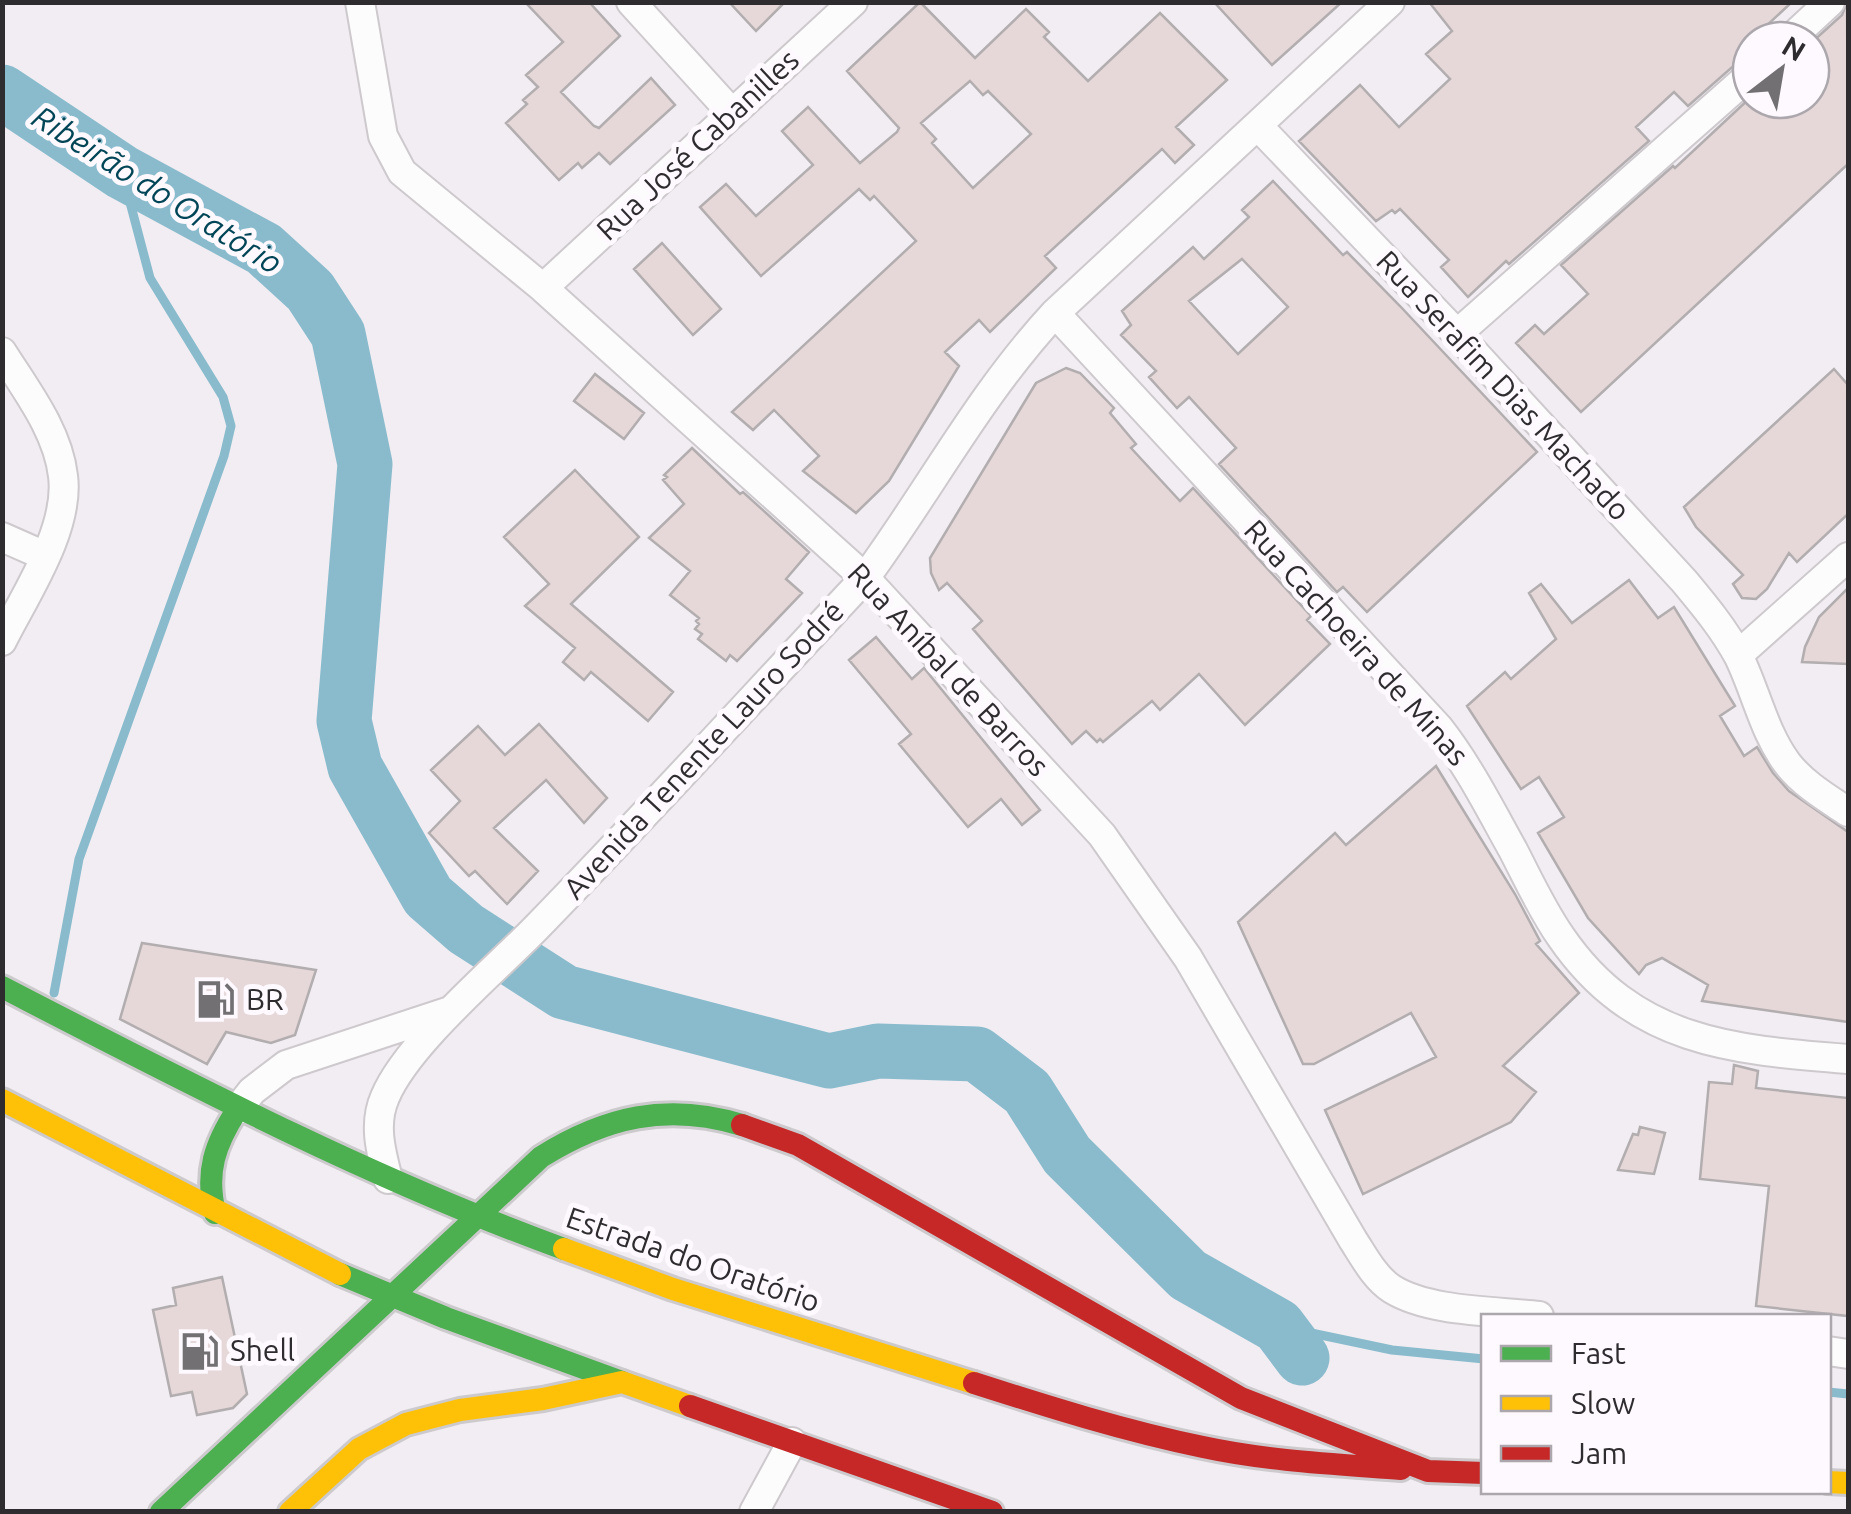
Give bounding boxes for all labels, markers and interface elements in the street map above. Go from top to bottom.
north arrow [1731,20,1831,120]
text: N [1777,29,1811,67]
street label: Rua José Cabanilles [589,42,805,247]
water label: Ribeirão do Oratório [26,98,289,280]
street label: Rua Serafim Dias Machado [1370,244,1637,527]
street label: Rua Cachoeira de Minas [1238,513,1476,772]
street label: Rua Aníbal de Barros [841,556,1056,783]
street label: Avenida Tenente Lauro Sodré [556,593,850,905]
fuel station icon: BR [195,979,237,1021]
place label: BR [246,982,284,1016]
street label: Estrada do Oratório [562,1200,824,1318]
legend [1481,1314,1831,1494]
fuel station icon: Shell [179,1330,221,1372]
place label: Shell [230,1333,295,1367]
text: Fast [1571,1336,1626,1370]
text: Slow [1571,1386,1635,1420]
text: Jam [1571,1436,1627,1470]

